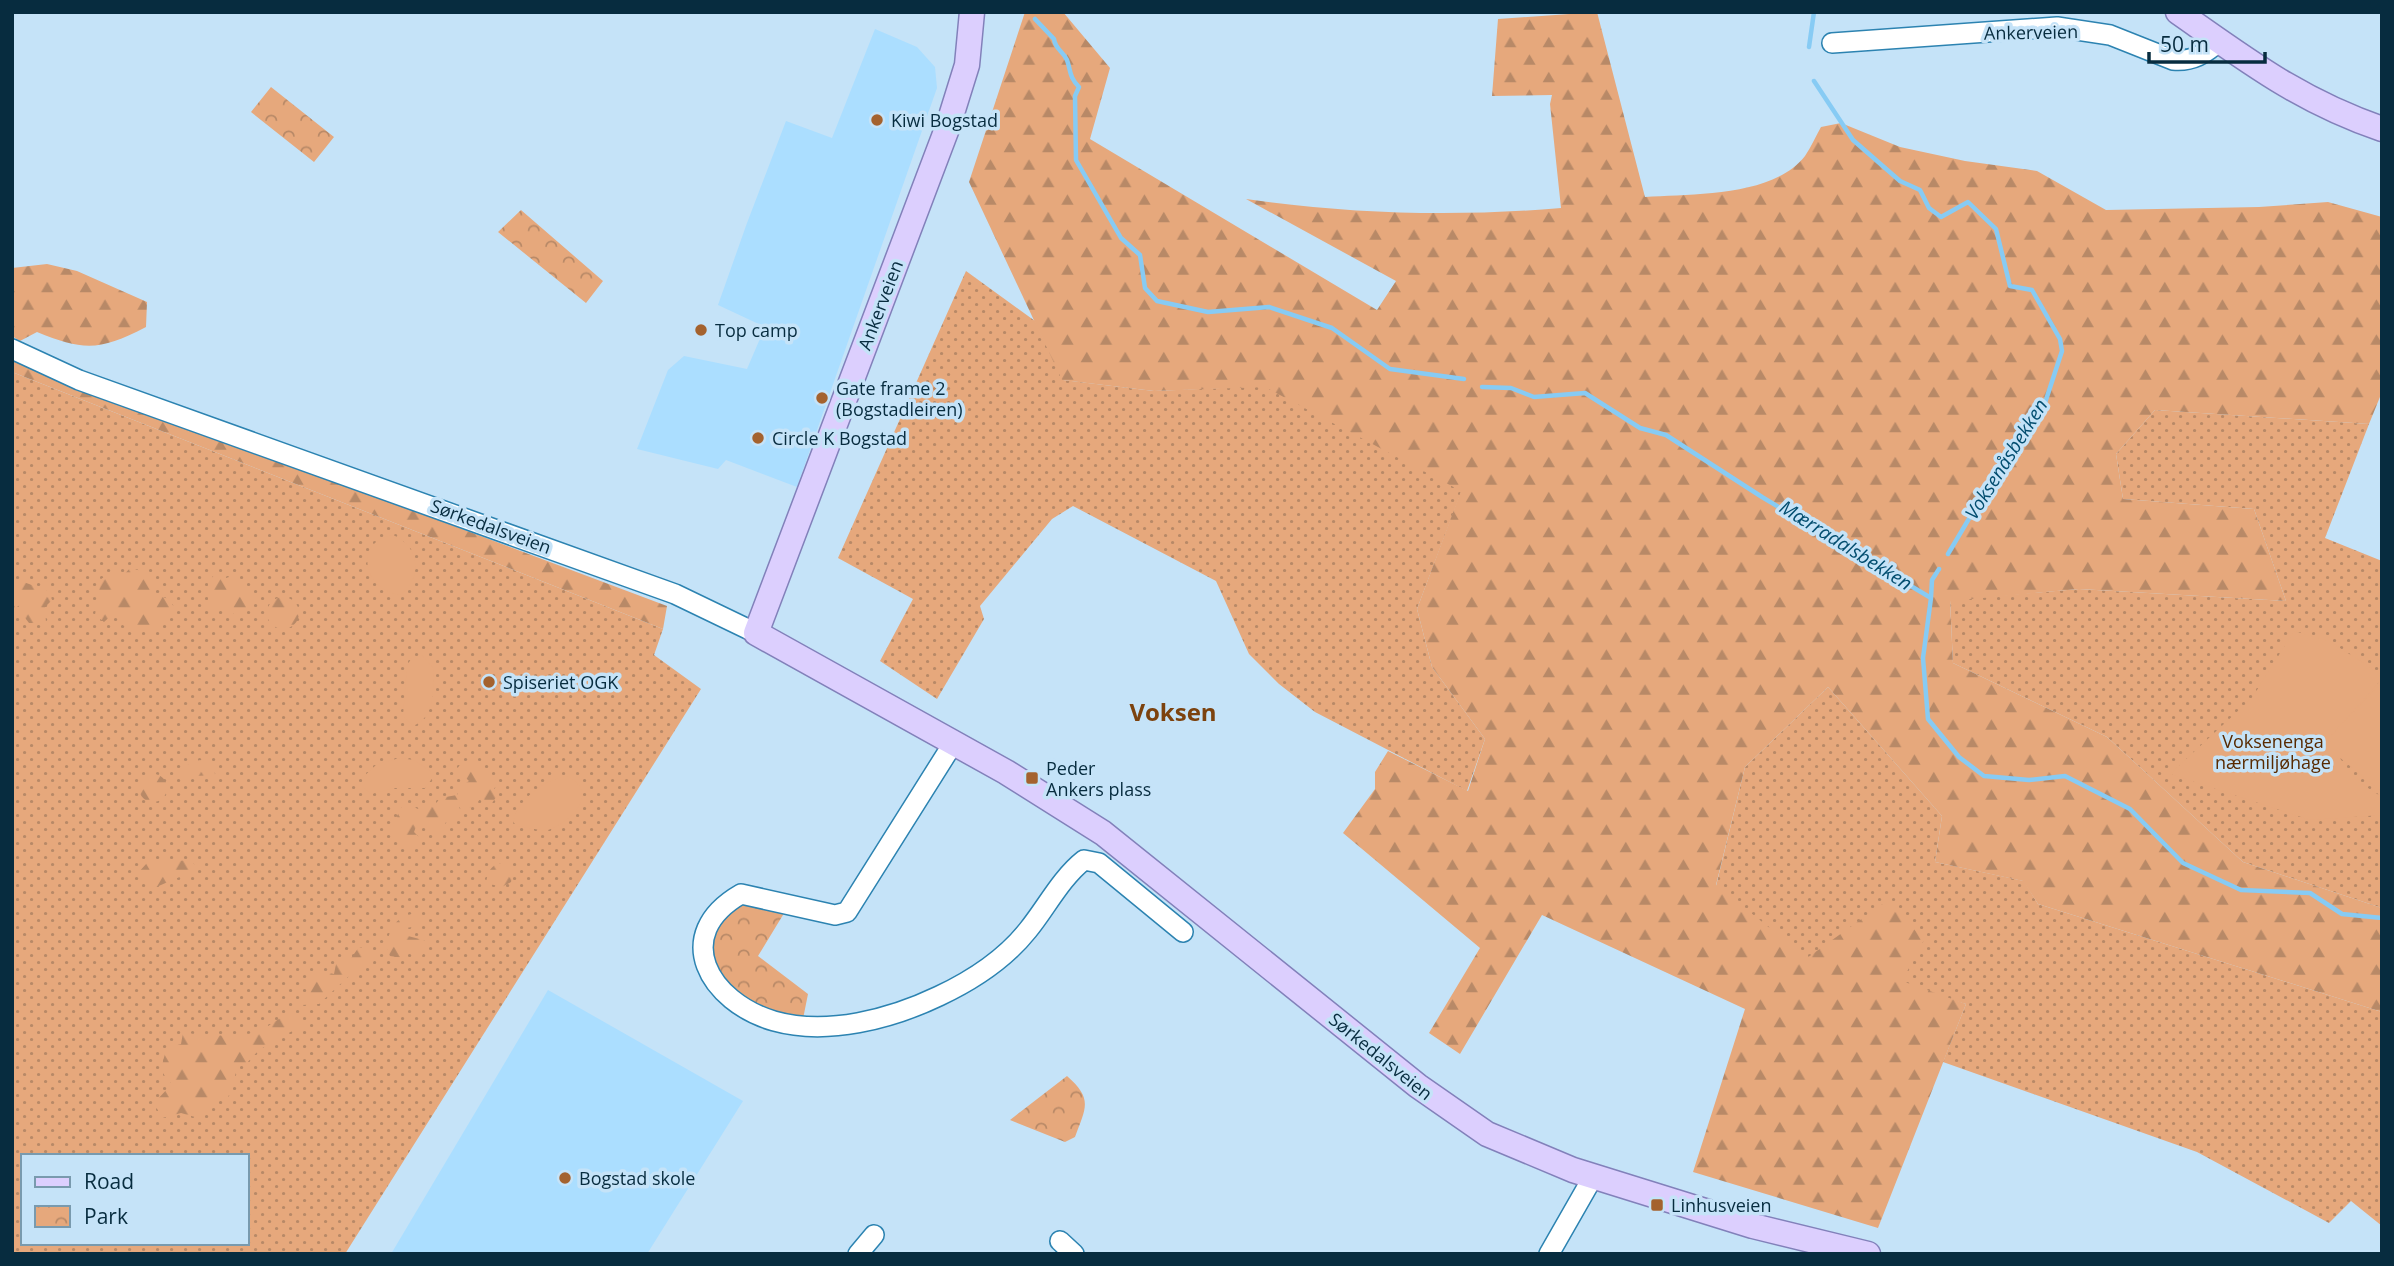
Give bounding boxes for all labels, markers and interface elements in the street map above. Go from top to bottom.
street label: Ankerveien [1984,19,2078,45]
scale bar [2149,21,2264,65]
text: 50 m [2160,30,2209,58]
place label: Kiwi Bogstad [891,108,998,132]
marker: Kiwi Bogstad [869,112,885,128]
street label: Ankerveien [852,257,908,353]
place label: Top camp [715,318,798,342]
marker: Top camp [693,322,709,338]
place label: Gate frame 2 (Bogstadleiren) [836,376,963,421]
marker: Gate frame 2 (Bogstadleiren) [814,390,830,406]
water label: Voksenåsbekken [1959,394,2053,524]
place label: Circle K Bogstad [772,426,907,450]
marker: Circle K Bogstad [750,430,766,446]
street label: Sørkedalsveien [427,493,555,559]
water label: Mærradalsbekken [1775,494,1917,596]
place label: Spiseriet OGK [503,670,619,694]
marker: Spiseriet OGK [481,674,497,690]
district label: Voksen [1129,695,1217,728]
park label: Voksenenga nærmiljøhage [2215,729,2331,774]
place label: Peder Ankers plass [1046,756,1151,801]
marker: Peder Ankers plass [1024,770,1040,786]
street label: Sørkedalsveien [1324,1007,1438,1105]
legend [21,1154,248,1245]
place label: Bogstad skole [579,1166,695,1190]
text: Road [84,1167,134,1195]
marker: Bogstad skole [557,1170,573,1186]
place label: Linhusveien [1671,1193,1771,1217]
marker: Linhusveien [1649,1197,1665,1213]
text: Park [84,1202,128,1230]

